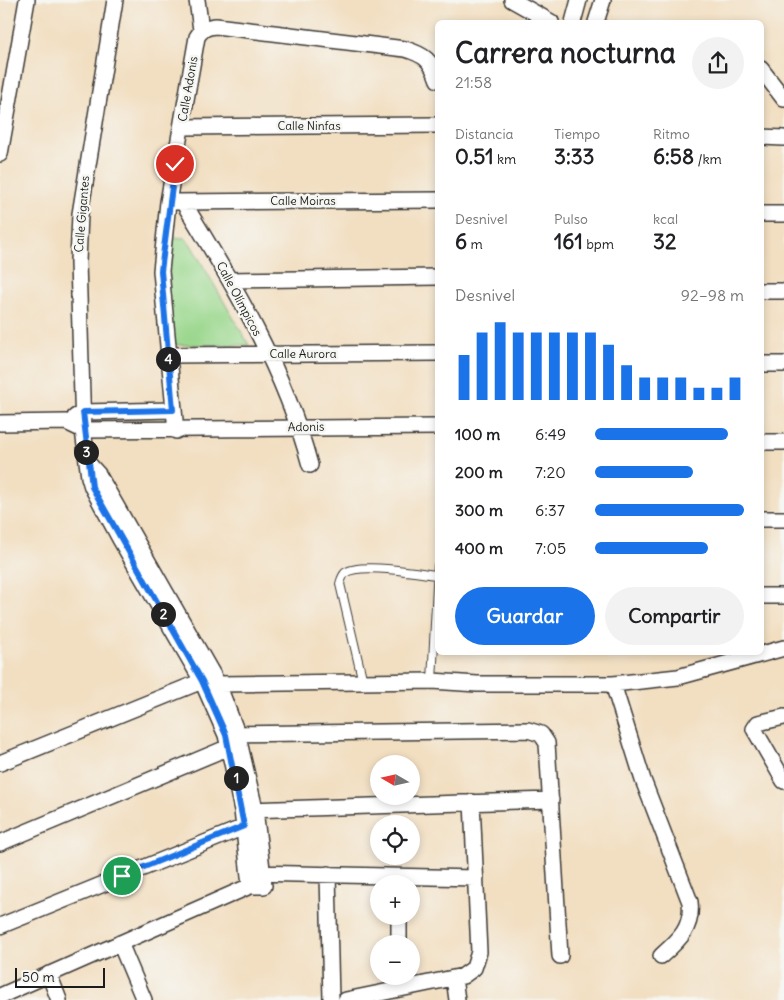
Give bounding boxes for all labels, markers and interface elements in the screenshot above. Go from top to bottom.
text: Carrera nocturna [455,35,676,71]
button: share [692,37,744,89]
street label: Calle Adonis [174,55,201,123]
text: 21:58 [455,72,492,92]
street label: Calle Ninfas [277,118,341,133]
text: Distancia [455,125,514,143]
text: Tiempo [554,125,600,143]
text: Ritmo [653,125,690,143]
pin [154,143,196,185]
text: 0.51 [455,143,494,170]
text: 3:33 [554,143,595,170]
text: 6:58 [653,143,694,170]
icon: check [161,150,189,178]
text: km [494,150,516,168]
text: /km [694,150,722,168]
street label: Calle Gigantes [71,175,92,253]
street label: Calle Moiras [270,193,336,208]
text: Desnivel [455,210,508,228]
text: Pulso [554,210,588,228]
text: kcal [653,210,678,228]
text: 6 [455,228,467,255]
text: 161 [554,228,583,255]
text: 32 [653,228,676,255]
text: m [467,235,483,253]
text: bpm [583,235,614,253]
street label: Calle Olímpicos [214,259,265,339]
text: Desnivel [455,285,515,305]
text: 92–98 m [681,285,744,305]
pin: 4 [156,346,180,372]
street label: Calle Aurora [269,346,337,361]
text: 4 [164,350,173,368]
street label: Adonis [288,419,324,434]
text: 100 m [455,424,500,444]
text: 6:49 [535,424,566,444]
pin: 3 [74,440,98,464]
text: 3 [83,443,90,461]
text: 200 m [455,462,503,482]
text: 7:20 [535,462,566,482]
text: 300 m [455,500,503,520]
text: 6:37 [535,500,565,520]
text: 400 m [455,538,503,558]
text: 7:05 [535,538,566,558]
button: Guardar [455,587,595,645]
button: Compartir [605,587,744,645]
pin: 2 [150,602,176,626]
text: 2 [160,605,167,623]
north arrow [370,755,420,805]
map controls [370,755,420,985]
pin: 1 [224,766,248,790]
text: 1 [234,769,239,787]
button: locate [370,815,420,865]
pin [101,855,143,897]
icon: arrive [108,862,136,890]
button: + [370,875,420,925]
button: − [370,935,420,985]
scale bar [15,965,105,988]
text: 50 m [22,968,55,986]

